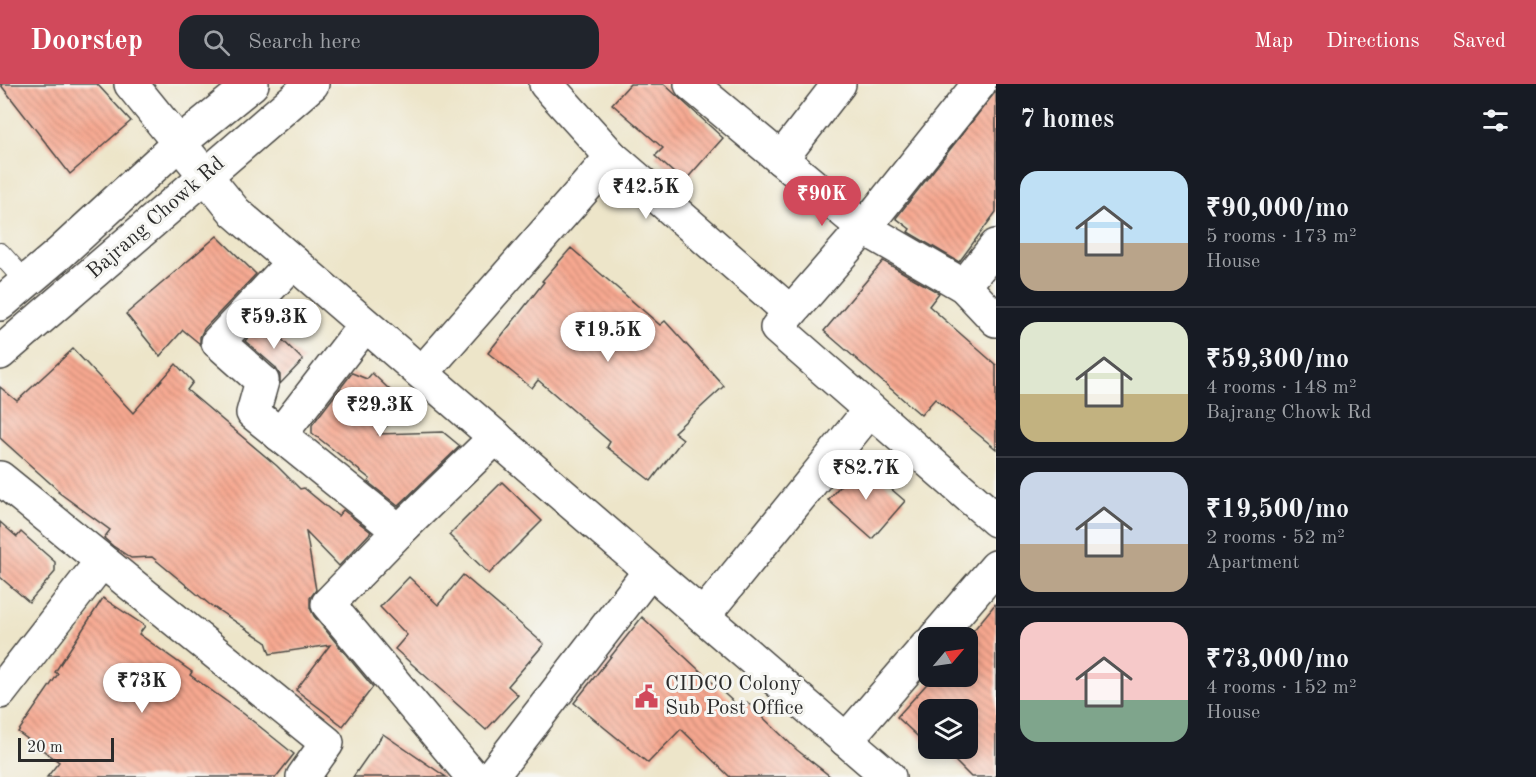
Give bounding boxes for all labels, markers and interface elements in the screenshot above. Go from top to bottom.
search box [179,15,599,69]
icon: search [200,26,233,59]
text: Doorstep [30,28,143,56]
text: Search here [248,31,361,53]
text: Map [1254,31,1293,52]
text: Directions [1326,31,1420,52]
text: Saved [1453,31,1506,52]
icon: filters [1479,104,1512,137]
text: 7 homes [1020,107,1114,133]
street label: Bajrang Chowk Rd [84,153,228,283]
pin: ₹42.5K [597,169,695,220]
pin: ₹90K [786,176,858,227]
text: ₹42.5K [612,178,680,198]
text: ₹90K [797,185,847,205]
icon: home [1068,195,1140,267]
text: ₹90,000/mo [1206,196,1349,222]
text: 5 rooms · 173 m² [1206,227,1356,247]
text: House [1206,252,1260,272]
pin: ₹59.3K [225,299,323,350]
text: ₹59.3K [240,308,308,328]
pin: ₹19.5K [559,312,657,363]
text: ₹19.5K [574,321,642,341]
icon: home [1068,346,1140,418]
text: ₹59,300/mo [1206,347,1349,373]
text: 4 rooms · 148 m² [1206,378,1356,398]
pin: ₹29.3K [331,387,429,438]
text: ₹29.3K [346,396,414,416]
text: Bajrang Chowk Rd [1206,403,1372,423]
pin: ₹82.7K [817,450,915,501]
text: ₹82.7K [832,459,900,479]
icon: home [1068,496,1140,568]
text: ₹19,500/mo [1206,497,1349,523]
text: 2 rooms · 52 m² [1206,528,1345,548]
text: Apartment [1206,553,1300,573]
north arrow [918,627,978,687]
map controls [918,627,978,759]
icon: home [1068,646,1140,718]
text: ₹73,000/mo [1206,647,1349,673]
pin: ₹73K [106,663,178,714]
text: ₹73K [117,672,167,692]
place label: CIDCO Colony Sub Post Office [665,674,803,719]
text: 4 rooms · 152 m² [1206,678,1356,698]
public building icon: CIDCO Colony Sub Post Office [634,683,660,709]
button: layers [918,699,978,759]
text: House [1206,703,1260,723]
scale bar [18,735,114,762]
text: 20 m [27,740,63,756]

